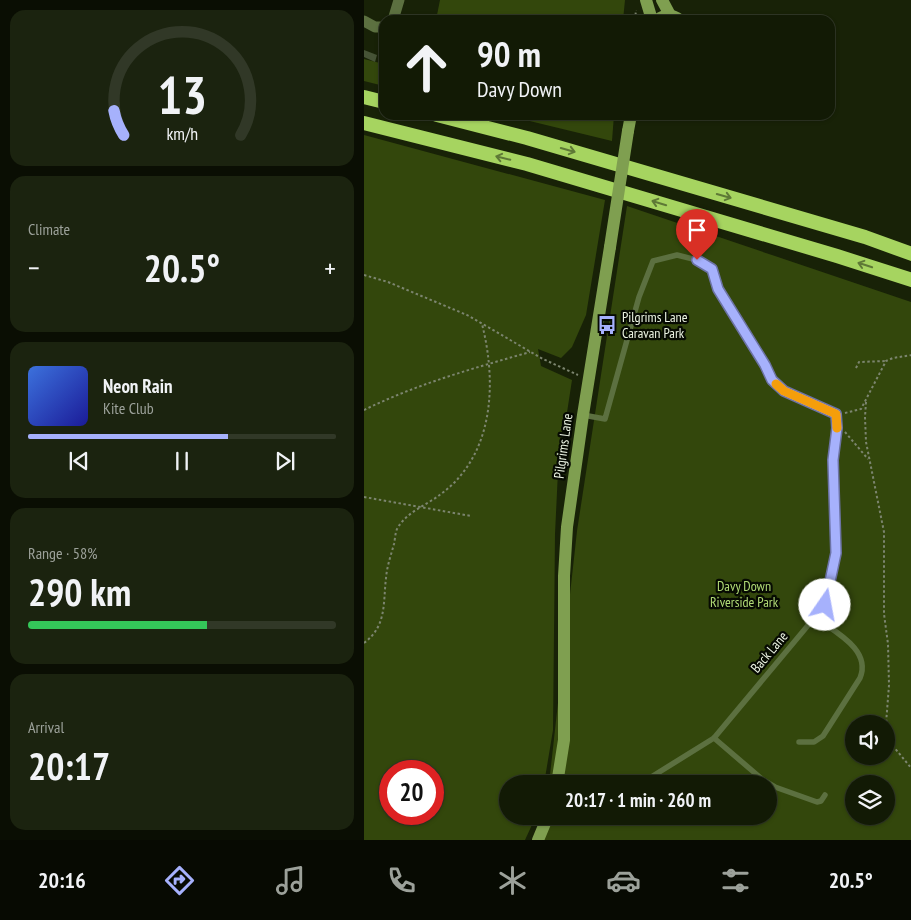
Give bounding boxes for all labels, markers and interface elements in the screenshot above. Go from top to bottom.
text: 90 m [477,31,541,77]
icon: ahead [394,35,459,100]
text: 13 [157,61,207,128]
text: Davy Down [477,75,562,103]
text: km/h [166,122,198,145]
one-way arrow [560,145,576,155]
one-way arrow [495,153,511,162]
one-way arrow [716,191,732,201]
one-way arrow [651,197,667,207]
pin [676,209,718,260]
icon: arrive [683,216,711,244]
text: Climate [28,219,70,239]
text: 20.5° [144,243,220,292]
text: − [28,249,40,286]
text: + [324,249,336,286]
one-way arrow [858,260,873,269]
place label: Pilgrims Lane Caravan Park [622,308,688,342]
bus stop icon: Pilgrims Lane Caravan Park [596,314,618,336]
text: Neon Rain [103,374,172,398]
text: Kite Club [103,398,154,418]
street label: Pilgrims Lane [550,412,576,480]
icon: previous [65,447,93,475]
icon: pause [168,447,196,475]
icon: next [271,447,299,475]
text: Range · 58% [28,543,97,563]
text: 290 km [28,567,131,616]
park label: Davy Down Riverside Park [710,577,779,611]
position arrow [798,578,850,630]
street label: Back Lane [747,628,792,676]
map controls [845,715,895,825]
button: sound [845,715,895,765]
text: Arrival [28,717,64,737]
text: 20:17 [28,741,110,790]
speed limit sign: 20 [379,760,444,825]
button: layers [845,775,895,825]
text: 20:17 · 1 min · 260 m [565,788,711,812]
icon: directions [162,863,197,898]
icon: music [273,863,308,898]
icon: phone [384,863,419,898]
icon: climate [495,863,530,898]
icon: car [606,863,641,898]
icon: filters [718,863,753,898]
text: 20:16 [38,866,86,894]
text: 20.5° [829,866,873,894]

